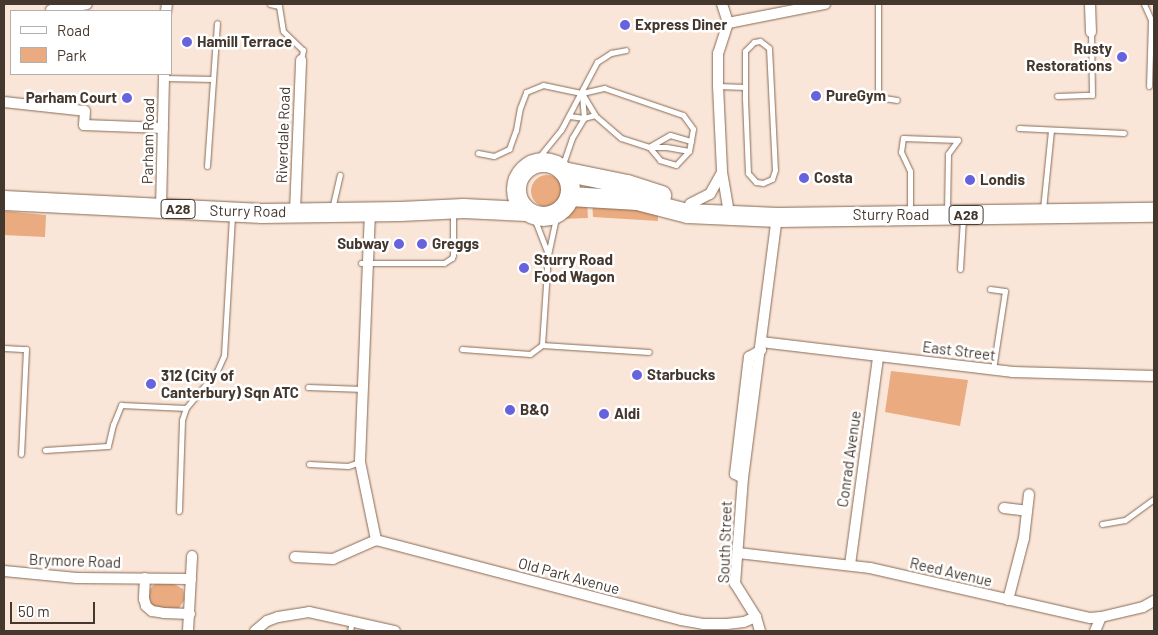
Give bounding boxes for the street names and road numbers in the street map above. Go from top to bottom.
street label: Riverdale Road [272,86,294,184]
street label: Parham Road [138,98,158,184]
road number: A28 [160,198,196,220]
street label: Sturry Road [210,201,286,221]
road number: A28 [948,204,984,226]
street label: Sturry Road [853,206,929,224]
street label: East Street [922,338,996,364]
street label: Conrad Avenue [833,410,865,508]
street label: South Street [715,500,735,584]
street label: Brymore Road [29,550,121,572]
street label: Old Park Avenue [516,554,622,598]
street label: Reed Avenue [908,554,994,590]

